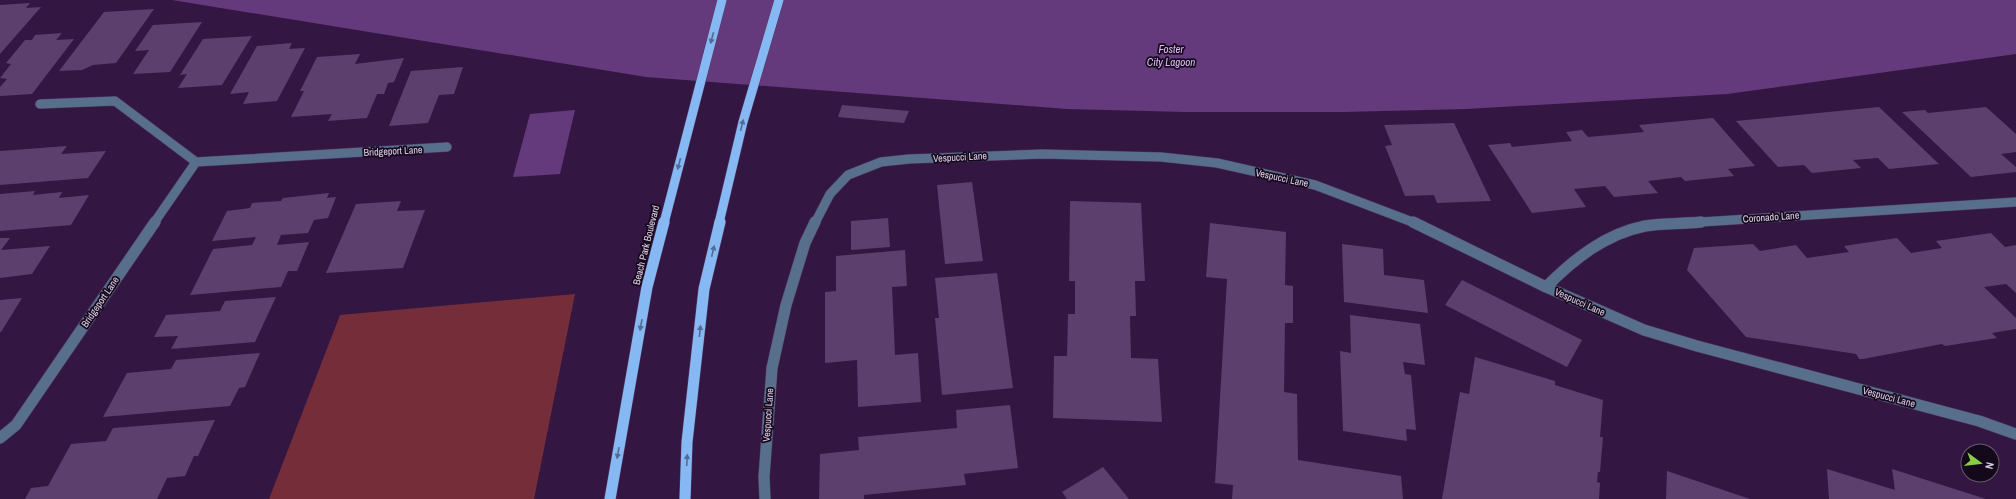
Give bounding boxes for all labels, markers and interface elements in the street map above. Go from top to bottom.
one-way arrow [709,32,715,44]
water label: Foster City Lagoon [1147,42,1195,69]
one-way arrow [740,118,746,131]
street label: Bridgeport Lane [363,143,423,159]
street label: Vespucci Lane [933,149,988,165]
one-way arrow [676,157,682,170]
street label: Vespucci Lane [1254,166,1310,190]
street label: Beach Park Boulevard [630,204,662,286]
street label: Coronado Lane [1742,209,1800,225]
one-way arrow [710,245,716,257]
street label: Bridgeport Lane [78,274,122,330]
street label: Vespucci Lane [1553,285,1608,319]
one-way arrow [637,319,643,331]
one-way arrow [696,325,703,337]
street label: Vespucci Lane [1861,384,1917,410]
street label: Vespucci Lane [760,387,776,442]
north arrow [1960,443,2000,483]
one-way arrow [615,447,621,459]
one-way arrow [683,454,690,466]
text: N [1982,461,1997,471]

